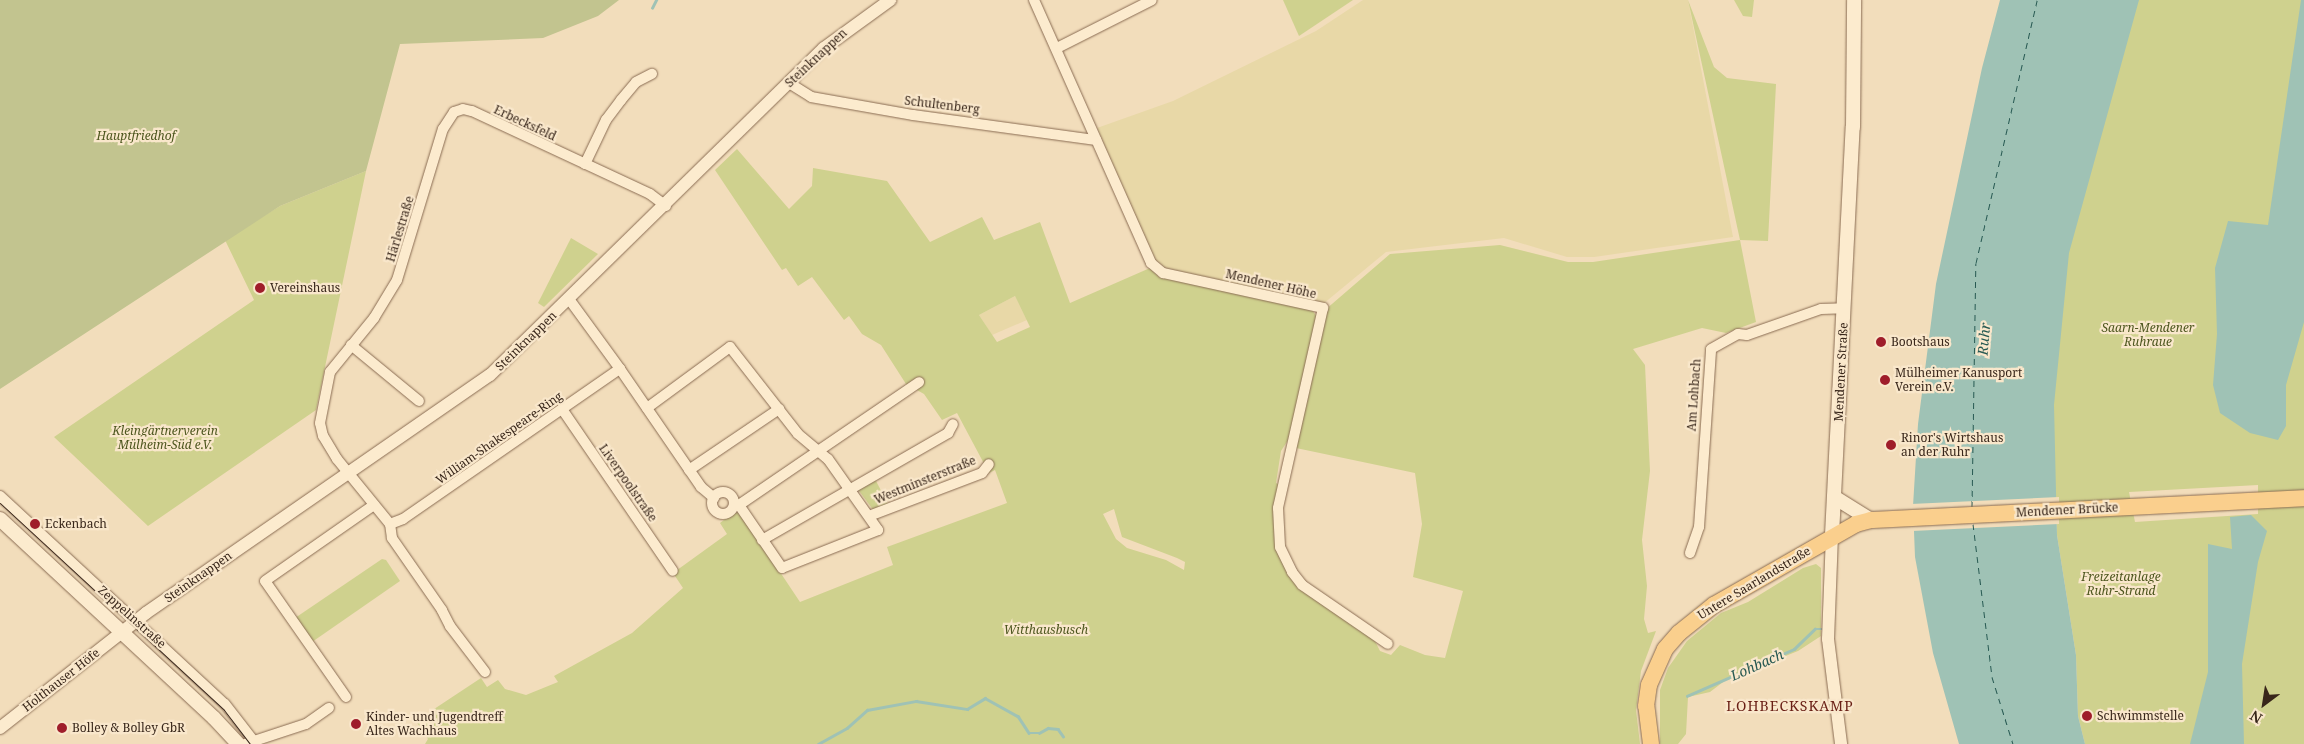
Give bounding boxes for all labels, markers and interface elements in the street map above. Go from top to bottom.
street label: Steinknappen [782,26,850,90]
street label: Schultenberg [904,93,980,117]
street label: Erbecksfeld [492,102,558,144]
park label: Hauptfriedhof [97,129,175,143]
street label: Härlestraße [383,194,417,264]
street label: Mendener Höhe [1224,267,1318,301]
place label: Vereinshaus [270,281,340,295]
marker: Vereinshaus [254,282,266,294]
street label: Steinknappen [493,308,559,374]
park label: Saarn-Mendener Ruhraue [2102,321,2194,349]
street label: Mendener Straße [1831,322,1851,422]
water label: Ruhr [1974,322,1994,356]
place label: Bootshaus [1891,335,1950,349]
marker: Bootshaus [1875,336,1887,348]
street label: Am Lohbach [1684,358,1704,432]
place label: Mülheimer Kanusport Verein e.V. [1895,366,2022,394]
marker: Mülheimer Kanusport Verein e.V. [1879,374,1891,386]
street label: William-Shakespeare-Ring [433,389,565,487]
park label: Kleingärtnerverein Mülheim-Süd e.V. [112,424,218,452]
place label: Rinor's Wirtshaus an der Ruhr [1901,431,2003,459]
marker: Rinor's Wirtshaus an der Ruhr [1885,439,1897,451]
street label: Liverpoolstraße [596,441,660,525]
street label: Westminsterstraße [872,453,978,507]
street label: Mendener Brücke [2016,500,2118,520]
place label: Eckenbach [45,517,107,531]
marker: Eckenbach [29,518,41,530]
street label: Untere Saarlandstraße [1695,543,1813,623]
street label: Steinknappen [161,548,235,606]
park label: Freizeitanlage Ruhr-Strand [2081,570,2161,598]
street label: Zeppelinstraße [95,583,169,651]
park label: Witthausbusch [1004,623,1088,637]
street label: Holthauser Höfe [19,645,103,715]
water label: Lohbach [1728,646,1786,684]
north arrow [2239,679,2289,729]
district label: LOHBECKSKAMP [1725,698,1855,714]
text: N [2246,706,2266,728]
place label: Schwimmstelle [2097,709,2184,723]
place label: Kinder- und Jugendtreff Altes Wachhaus [366,710,503,738]
marker: Schwimmstelle [2081,710,2093,722]
marker: Kinder- und Jugendtreff Altes Wachhaus [350,718,362,730]
place label: Bolley & Bolley GbR [72,721,185,735]
marker: Bolley & Bolley GbR [56,722,68,734]

